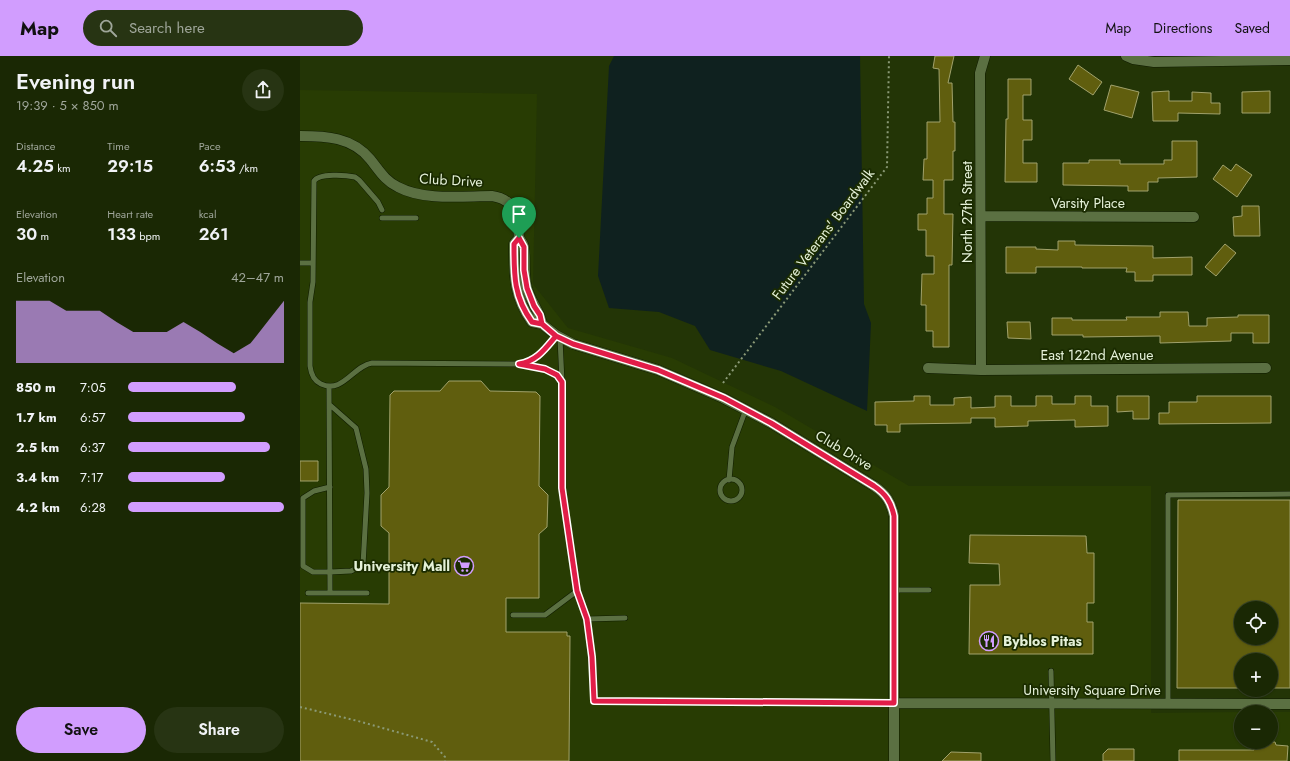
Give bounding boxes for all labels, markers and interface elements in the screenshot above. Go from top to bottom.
search box [83,10,363,46]
text: Map [20,15,59,42]
icon: search [97,17,119,39]
text: Search here [129,17,205,39]
text: Map [1105,18,1131,38]
text: Directions [1153,18,1213,38]
text: Saved [1235,18,1270,38]
text: Evening run [16,65,135,97]
button: share [242,69,284,111]
text: 19:39 · 5 × 850 m [16,96,119,115]
text: Distance [16,138,55,154]
text: Time [107,138,130,154]
text: Pace [199,138,221,154]
text: 4.25 [16,154,54,178]
text: 29:15 [107,154,153,178]
text: 6:53 [199,154,236,178]
text: km [54,160,71,176]
text: /km [236,160,258,176]
street label: North 27th Street [957,160,977,263]
street label: Future Veterans' Boardwalk [767,164,880,304]
street label: Club Drive [419,168,483,192]
street label: Varsity Place [1051,193,1125,213]
pin [502,197,536,238]
icon: arrive [508,203,530,225]
text: Elevation [16,206,58,222]
text: Heart rate [107,206,153,222]
text: kcal [199,206,216,222]
text: 30 [16,222,37,246]
text: 133 [107,222,136,246]
text: 261 [199,222,229,246]
text: m [37,228,49,244]
text: bpm [136,228,160,244]
text: Elevation [16,268,65,287]
text: 42–47 m [231,268,284,287]
street label: East 122nd Avenue [1040,345,1154,365]
text: 850 m [16,378,56,397]
text: 7:05 [80,378,106,397]
text: 1.7 km [16,408,57,427]
text: 6:57 [80,408,106,427]
street label: Club Drive [812,425,876,475]
text: 2.5 km [16,438,59,457]
text: 6:37 [80,438,105,457]
text: 3.4 km [16,468,59,487]
text: 7:17 [80,468,103,487]
text: 4.2 km [16,498,60,517]
text: 6:28 [80,498,106,517]
supermarket icon: University Mall [453,555,475,577]
place label: University Mall [354,556,450,576]
map controls [1234,601,1278,749]
button: locate [1234,601,1278,645]
restaurant icon: Byblos Pitas [978,630,1000,652]
place label: Byblos Pitas [1003,631,1082,651]
button: + [1234,653,1278,697]
street label: University Square Drive [1023,680,1161,700]
button: − [1234,705,1278,749]
button: Save [16,707,146,753]
button: Share [154,707,284,753]

